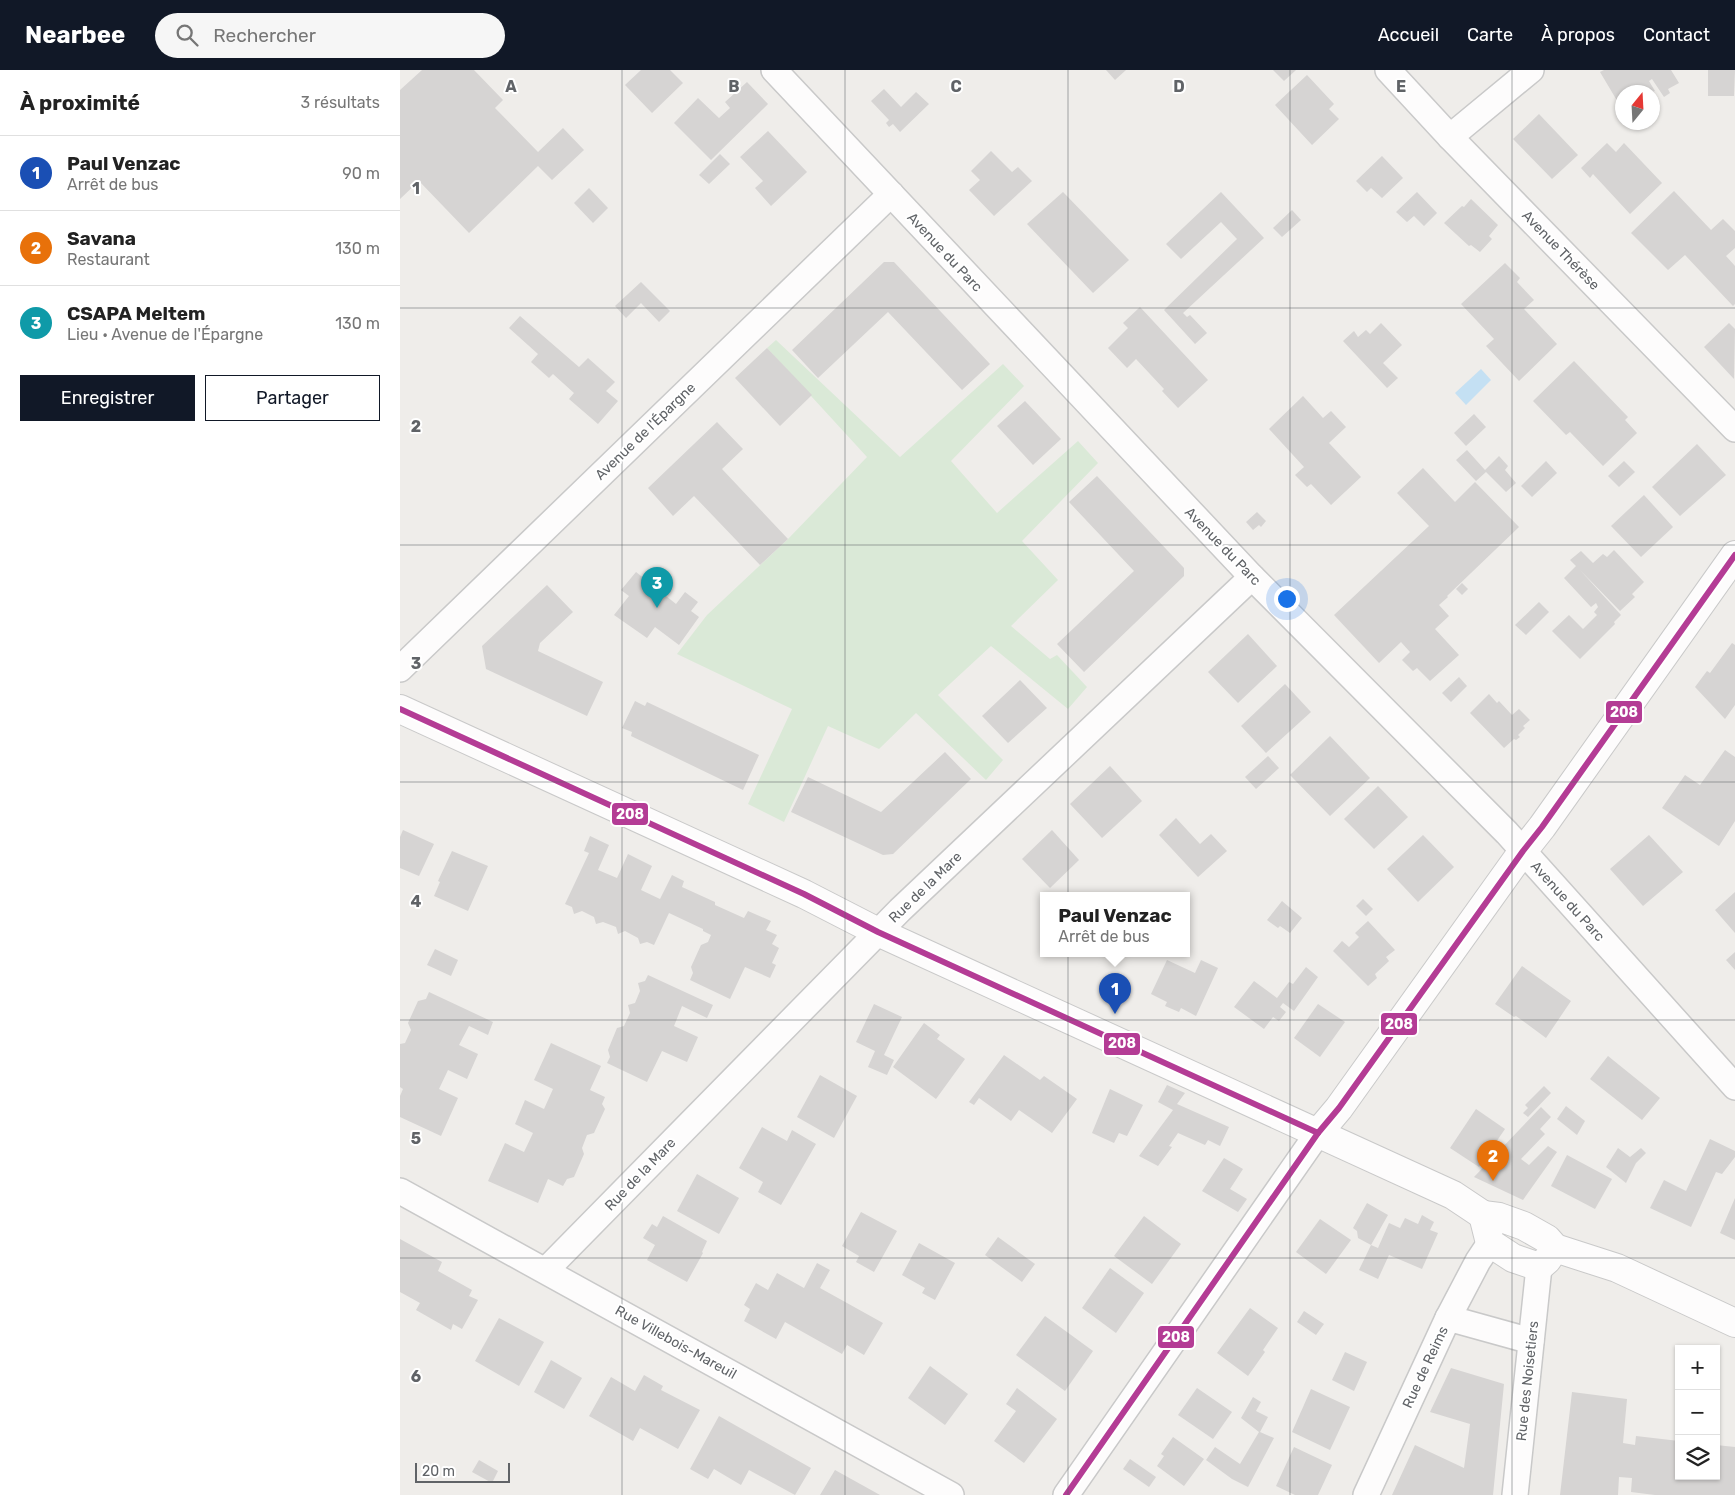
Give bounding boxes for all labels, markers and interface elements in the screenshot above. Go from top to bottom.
search box [155,13,505,58]
text: Nearbee [25,21,125,49]
icon: search [173,21,201,49]
text: Rechercher [213,24,316,47]
text: Accueil [1378,24,1439,46]
text: Carte [1467,24,1513,46]
text: À propos [1541,24,1615,46]
text: Contact [1643,24,1710,46]
text: A [505,77,517,96]
text: B [728,77,740,96]
text: C [950,77,962,96]
text: D [1173,77,1185,96]
text: E [1396,77,1406,96]
north arrow [1615,85,1660,130]
text: À proximité [20,90,140,115]
text: 3 résultats [300,93,380,112]
text: Paul Venzac [67,152,181,175]
text: 1 [32,164,40,183]
text: 90 m [342,164,380,183]
text: Arrêt de bus [67,175,159,194]
text: 1 [412,179,420,198]
street label: Avenue Thérèse [1518,207,1603,294]
street label: Avenue du Parc [904,209,986,296]
text: Savana [67,227,136,250]
text: 2 [31,239,41,258]
text: 130 m [335,239,380,258]
text: Restaurant [67,250,150,269]
text: CSAPA Meltem [67,302,205,325]
text: 3 [31,314,41,333]
text: 130 m [335,314,380,333]
text: Lieu · Avenue de l'Épargne [67,325,263,344]
button: Enregistrer [20,375,195,421]
button: Partager [205,375,380,421]
street label: Avenue de l'Épargne [591,378,699,484]
text: 2 [411,417,421,436]
street label: Avenue du Parc [1181,504,1264,589]
pin: 3 [641,567,673,608]
your location [1274,586,1300,612]
text: 3 [411,654,421,673]
line badge: 208 [1605,700,1643,724]
text: 208 [1610,704,1638,721]
line badge: 208 [611,802,649,826]
text: 208 [616,806,644,823]
street label: Rue de la Mare [885,848,965,926]
street label: Avenue du Parc [1527,858,1608,945]
text: 4 [411,892,422,911]
popup [1040,892,1190,957]
text: Paul Venzac [1058,904,1172,927]
text: Arrêt de bus [1058,927,1150,946]
pin: 1 [1099,973,1131,1014]
line badge: 208 [1380,1012,1418,1036]
text: 208 [1385,1016,1413,1033]
line badge: 208 [1103,1032,1141,1056]
text: 208 [1108,1035,1136,1052]
text: 5 [411,1129,421,1148]
street label: Rue de la Mare [601,1134,680,1214]
pin: 2 [1477,1140,1509,1181]
street label: Rue Villebois-Mareuil [612,1302,739,1383]
street label: Rue des Noisetiers [1513,1320,1542,1442]
street label: Rue de Reims [1399,1324,1452,1411]
line badge: 208 [1157,1325,1195,1349]
text: 208 [1162,1329,1190,1346]
map controls [1675,1345,1720,1480]
button: + [1675,1345,1720,1390]
text: 6 [411,1367,421,1386]
button: − [1675,1390,1720,1435]
button: layers [1675,1435,1720,1480]
scale bar [415,1460,510,1483]
text: 20 m [422,1463,455,1480]

